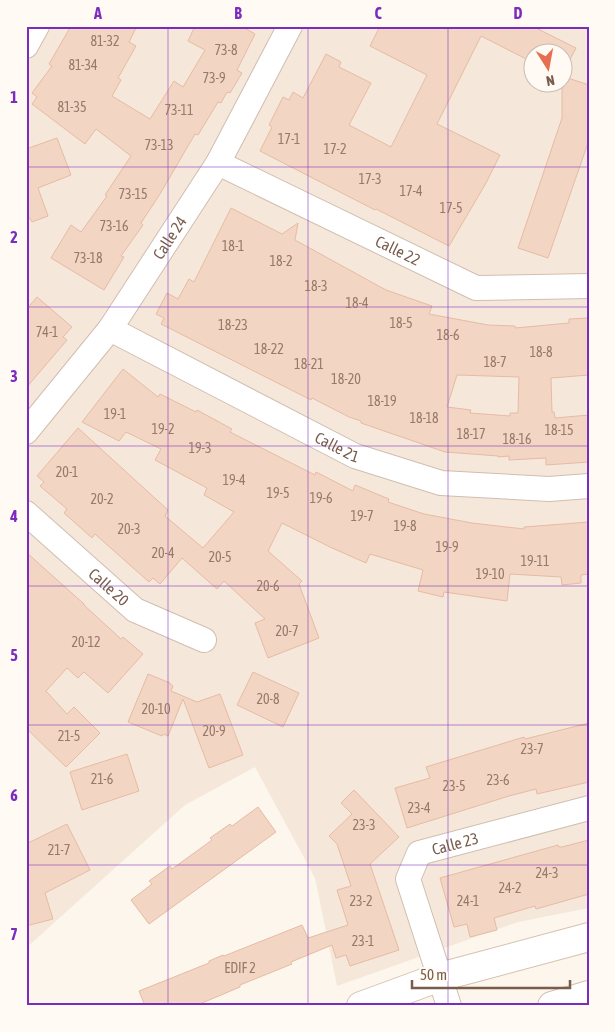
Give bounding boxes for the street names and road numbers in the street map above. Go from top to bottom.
street label: Calle 24 [149,213,190,262]
street label: Calle 22 [373,232,423,269]
street label: Calle 21 [312,428,361,466]
street label: Calle 20 [85,564,133,609]
street label: Calle 23 [430,829,480,858]

